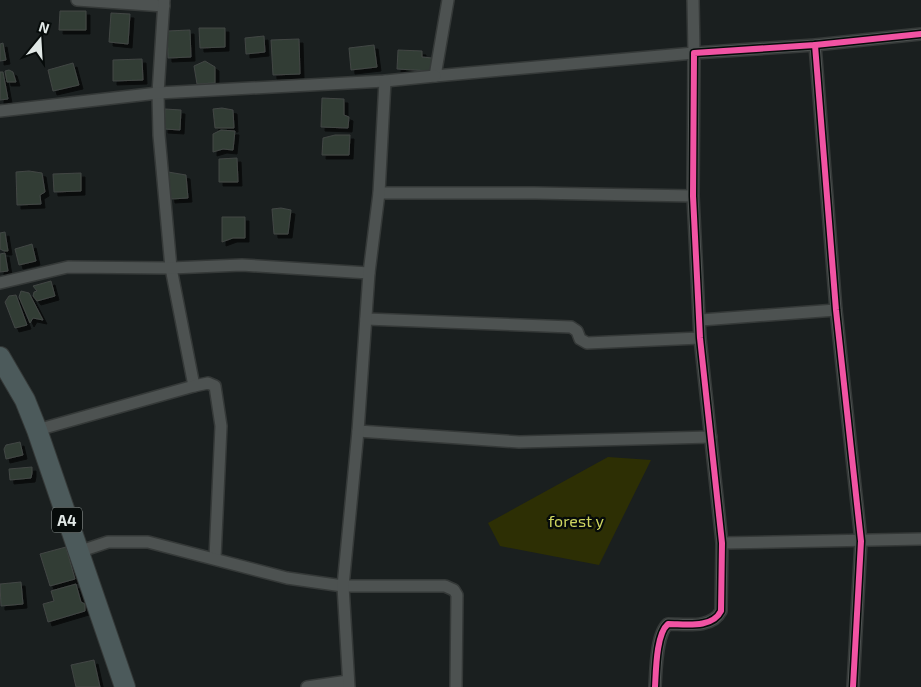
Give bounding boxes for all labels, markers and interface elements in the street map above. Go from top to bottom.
north arrow [15,15,65,65]
text: N [37,18,52,37]
road number: A4 [52,508,82,532]
park label: forest y [548,511,604,530]

